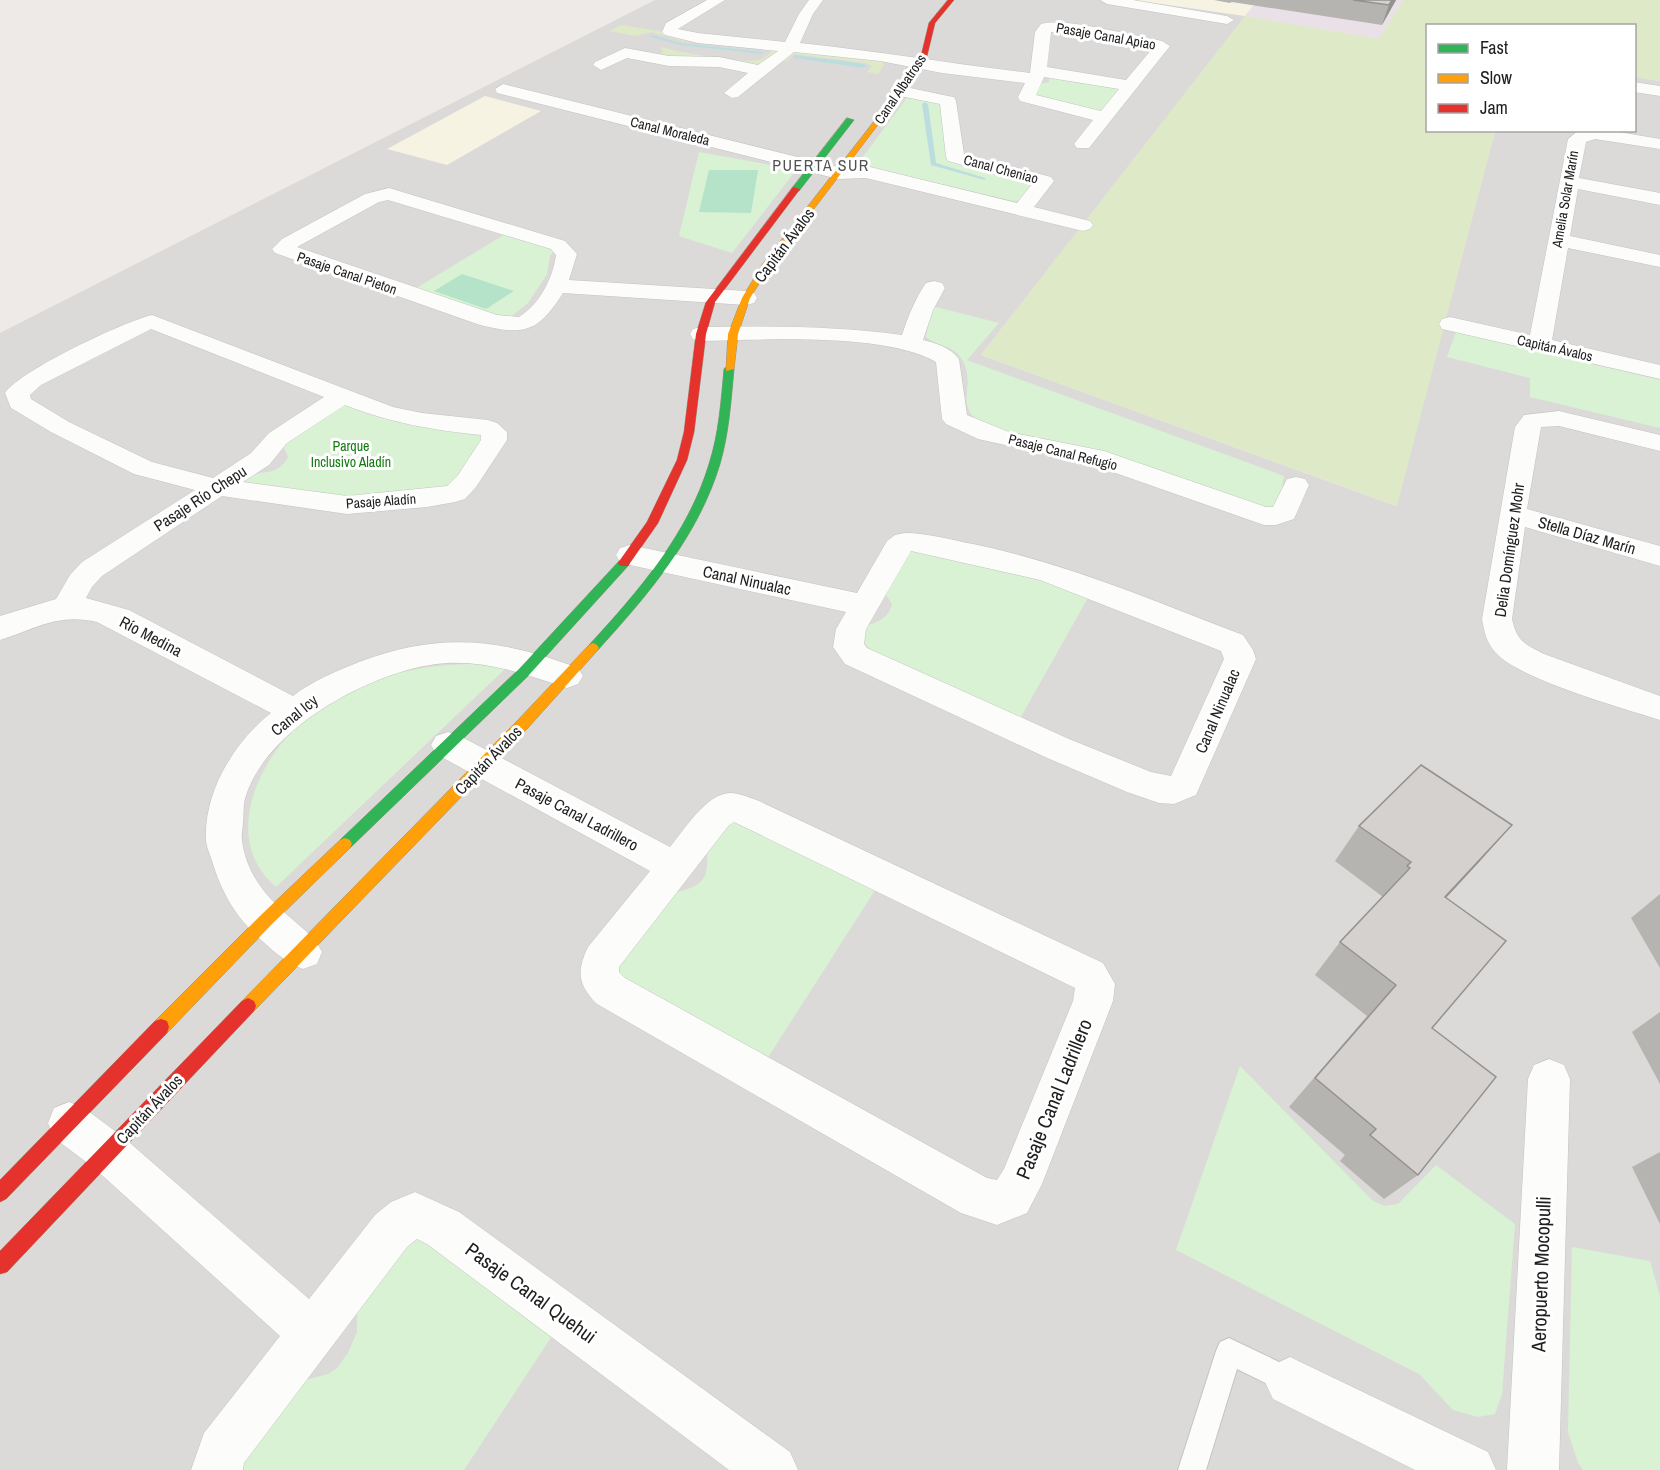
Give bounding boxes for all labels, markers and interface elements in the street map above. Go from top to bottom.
street label: Pasaje Canal Apiao [1055,18,1157,54]
legend [1426,24,1636,132]
text: Fast [1480,35,1508,60]
street label: Canal Albatross [870,50,930,127]
text: Slow [1480,65,1512,90]
text: Jam [1480,95,1508,120]
street label: Canal Moraleda [629,112,712,150]
street label: Amelia Solar Marín [1547,149,1582,250]
street label: Canal Cheniao [962,150,1040,188]
district label: PUERTA SUR [772,154,870,176]
street label: Capitán Ávalos [749,203,819,287]
street label: Pasaje Canal Pieton [295,247,399,299]
street label: Capitán Ávalos [1515,331,1595,365]
street label: Pasaje Canal Refugio [1007,430,1119,474]
park label: Parque Inclusivo Aladín [311,437,391,471]
street label: Pasaje Río Chepu [149,460,251,536]
street label: Delia Domínguez Mohr [1489,481,1529,618]
street label: Pasaje Aladín [345,490,417,512]
street label: Stella Díaz Marín [1536,511,1638,559]
street label: Canal Ninualac [701,560,794,600]
street label: Río Medina [116,610,187,662]
street label: Canal Ninualac [1189,665,1245,757]
street label: Canal Icy [266,689,323,741]
street label: Capitán Ávalos [450,721,526,799]
street label: Pasaje Canal Ladrillero [512,772,642,856]
street label: Pasaje Canal Ladrillero [1009,1015,1098,1183]
street label: Capitán Ávalos [111,1069,187,1149]
street label: Aeropuerto Mocopulli [1524,1196,1557,1353]
street label: Pasaje Canal Quehui [460,1236,602,1349]

